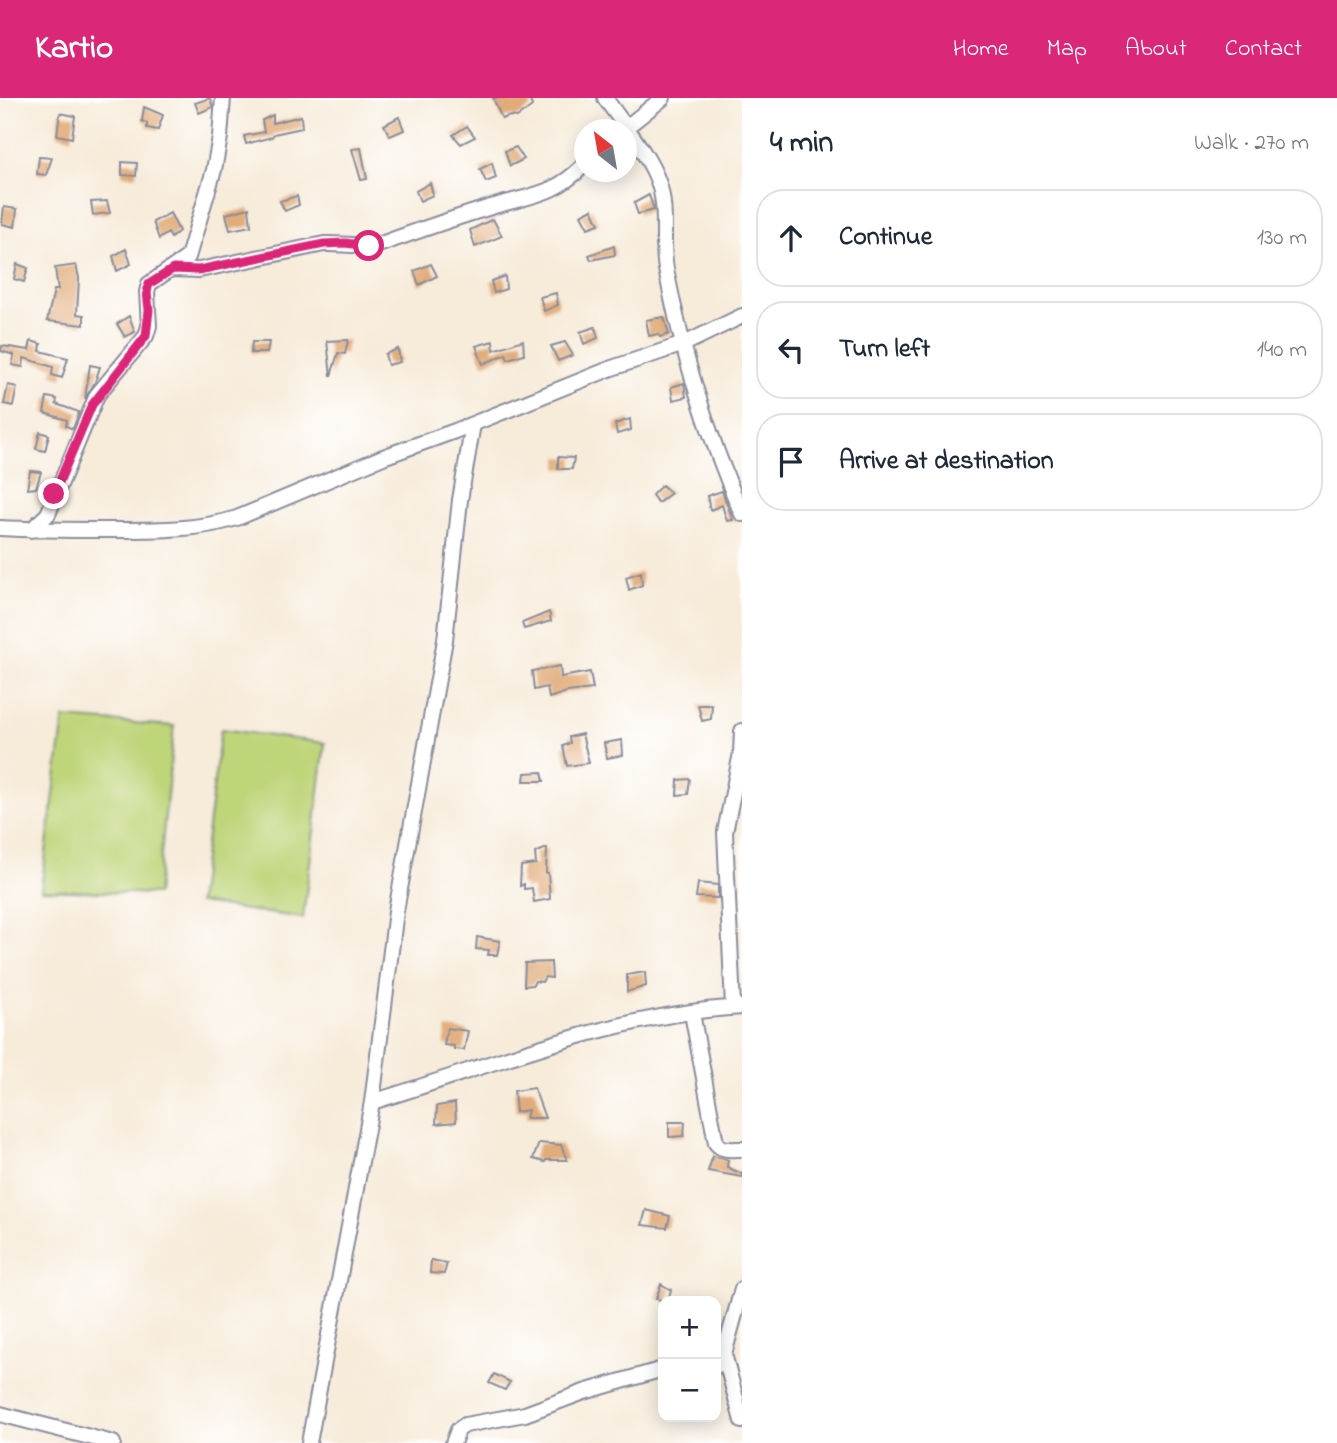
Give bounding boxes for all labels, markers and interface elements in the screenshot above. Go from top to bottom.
text: Kartio [35,25,113,73]
text: Home [953,32,1009,67]
text: Map [1047,32,1087,67]
text: About [1125,32,1187,67]
text: Contact [1225,32,1302,67]
north arrow [574,119,637,182]
text: 4 min [770,122,833,166]
text: Walk · 270 m [1194,127,1309,160]
icon: ahead [772,219,810,257]
text: Continue [839,219,932,257]
text: 130 m [1257,222,1307,255]
route start [353,230,384,261]
icon: left [772,331,810,369]
text: Turn left [839,331,930,369]
text: 140 m [1257,334,1307,367]
icon: arrive [772,443,810,481]
text: Arrive at destination [839,443,1054,481]
route end [38,478,69,509]
map controls [658,1296,721,1422]
button: + [658,1296,721,1359]
button: − [658,1359,721,1422]

